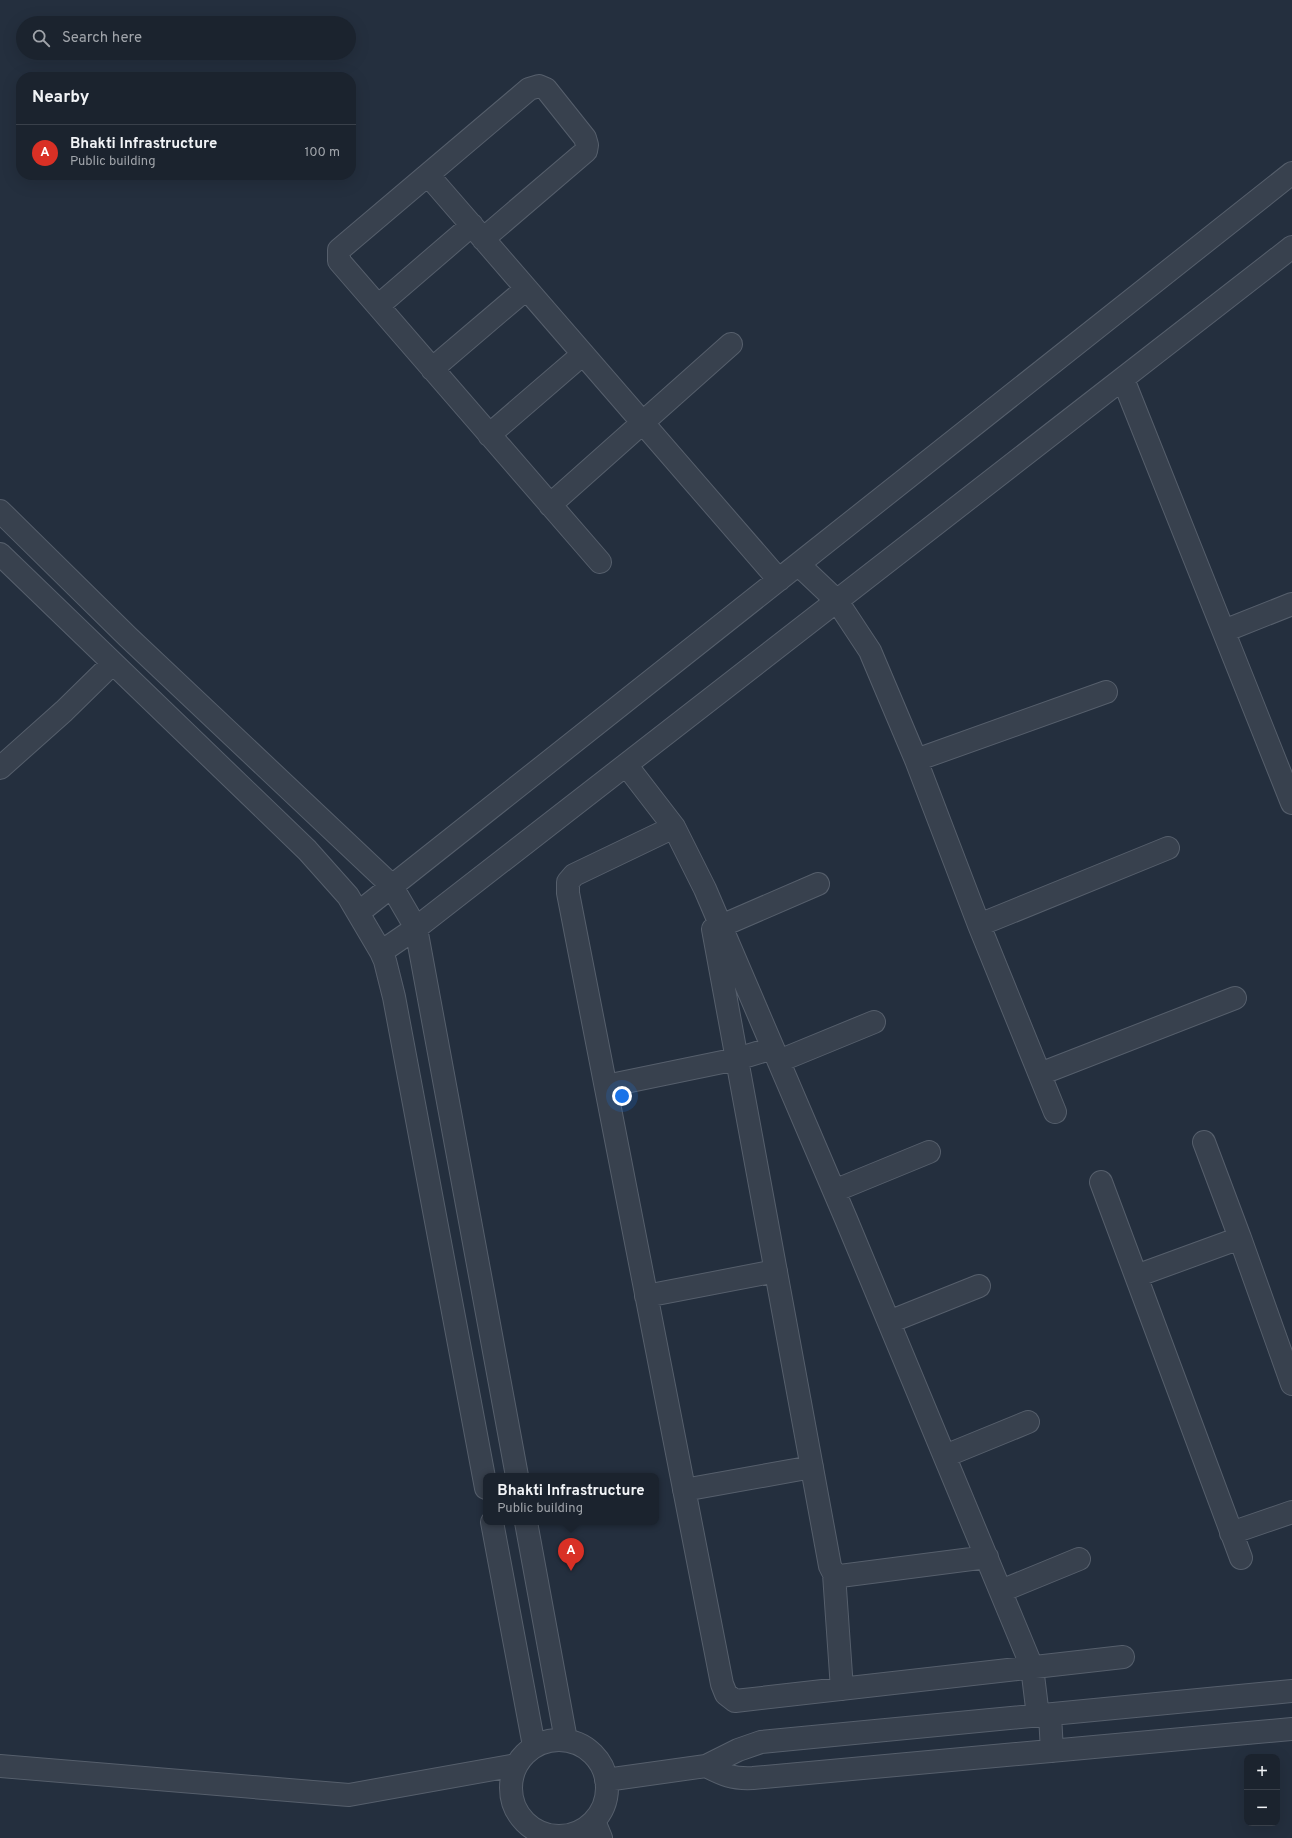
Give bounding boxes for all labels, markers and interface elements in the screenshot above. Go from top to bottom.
search box [16,16,356,60]
icon: search [30,27,52,49]
text: Search here [62,29,142,48]
text: Nearby [32,87,89,109]
text: Bhakti Infrastructure [70,135,217,154]
text: A [40,145,50,161]
text: 100 m [304,145,340,161]
text: Public building [70,154,156,170]
your location [612,1086,632,1106]
popup [483,1473,659,1525]
text: Bhakti Infrastructure [497,1482,645,1501]
text: Public building [497,1501,583,1517]
pin: A [558,1538,584,1571]
map controls [1244,1754,1280,1826]
button: + [1244,1754,1280,1790]
button: − [1244,1790,1280,1826]

